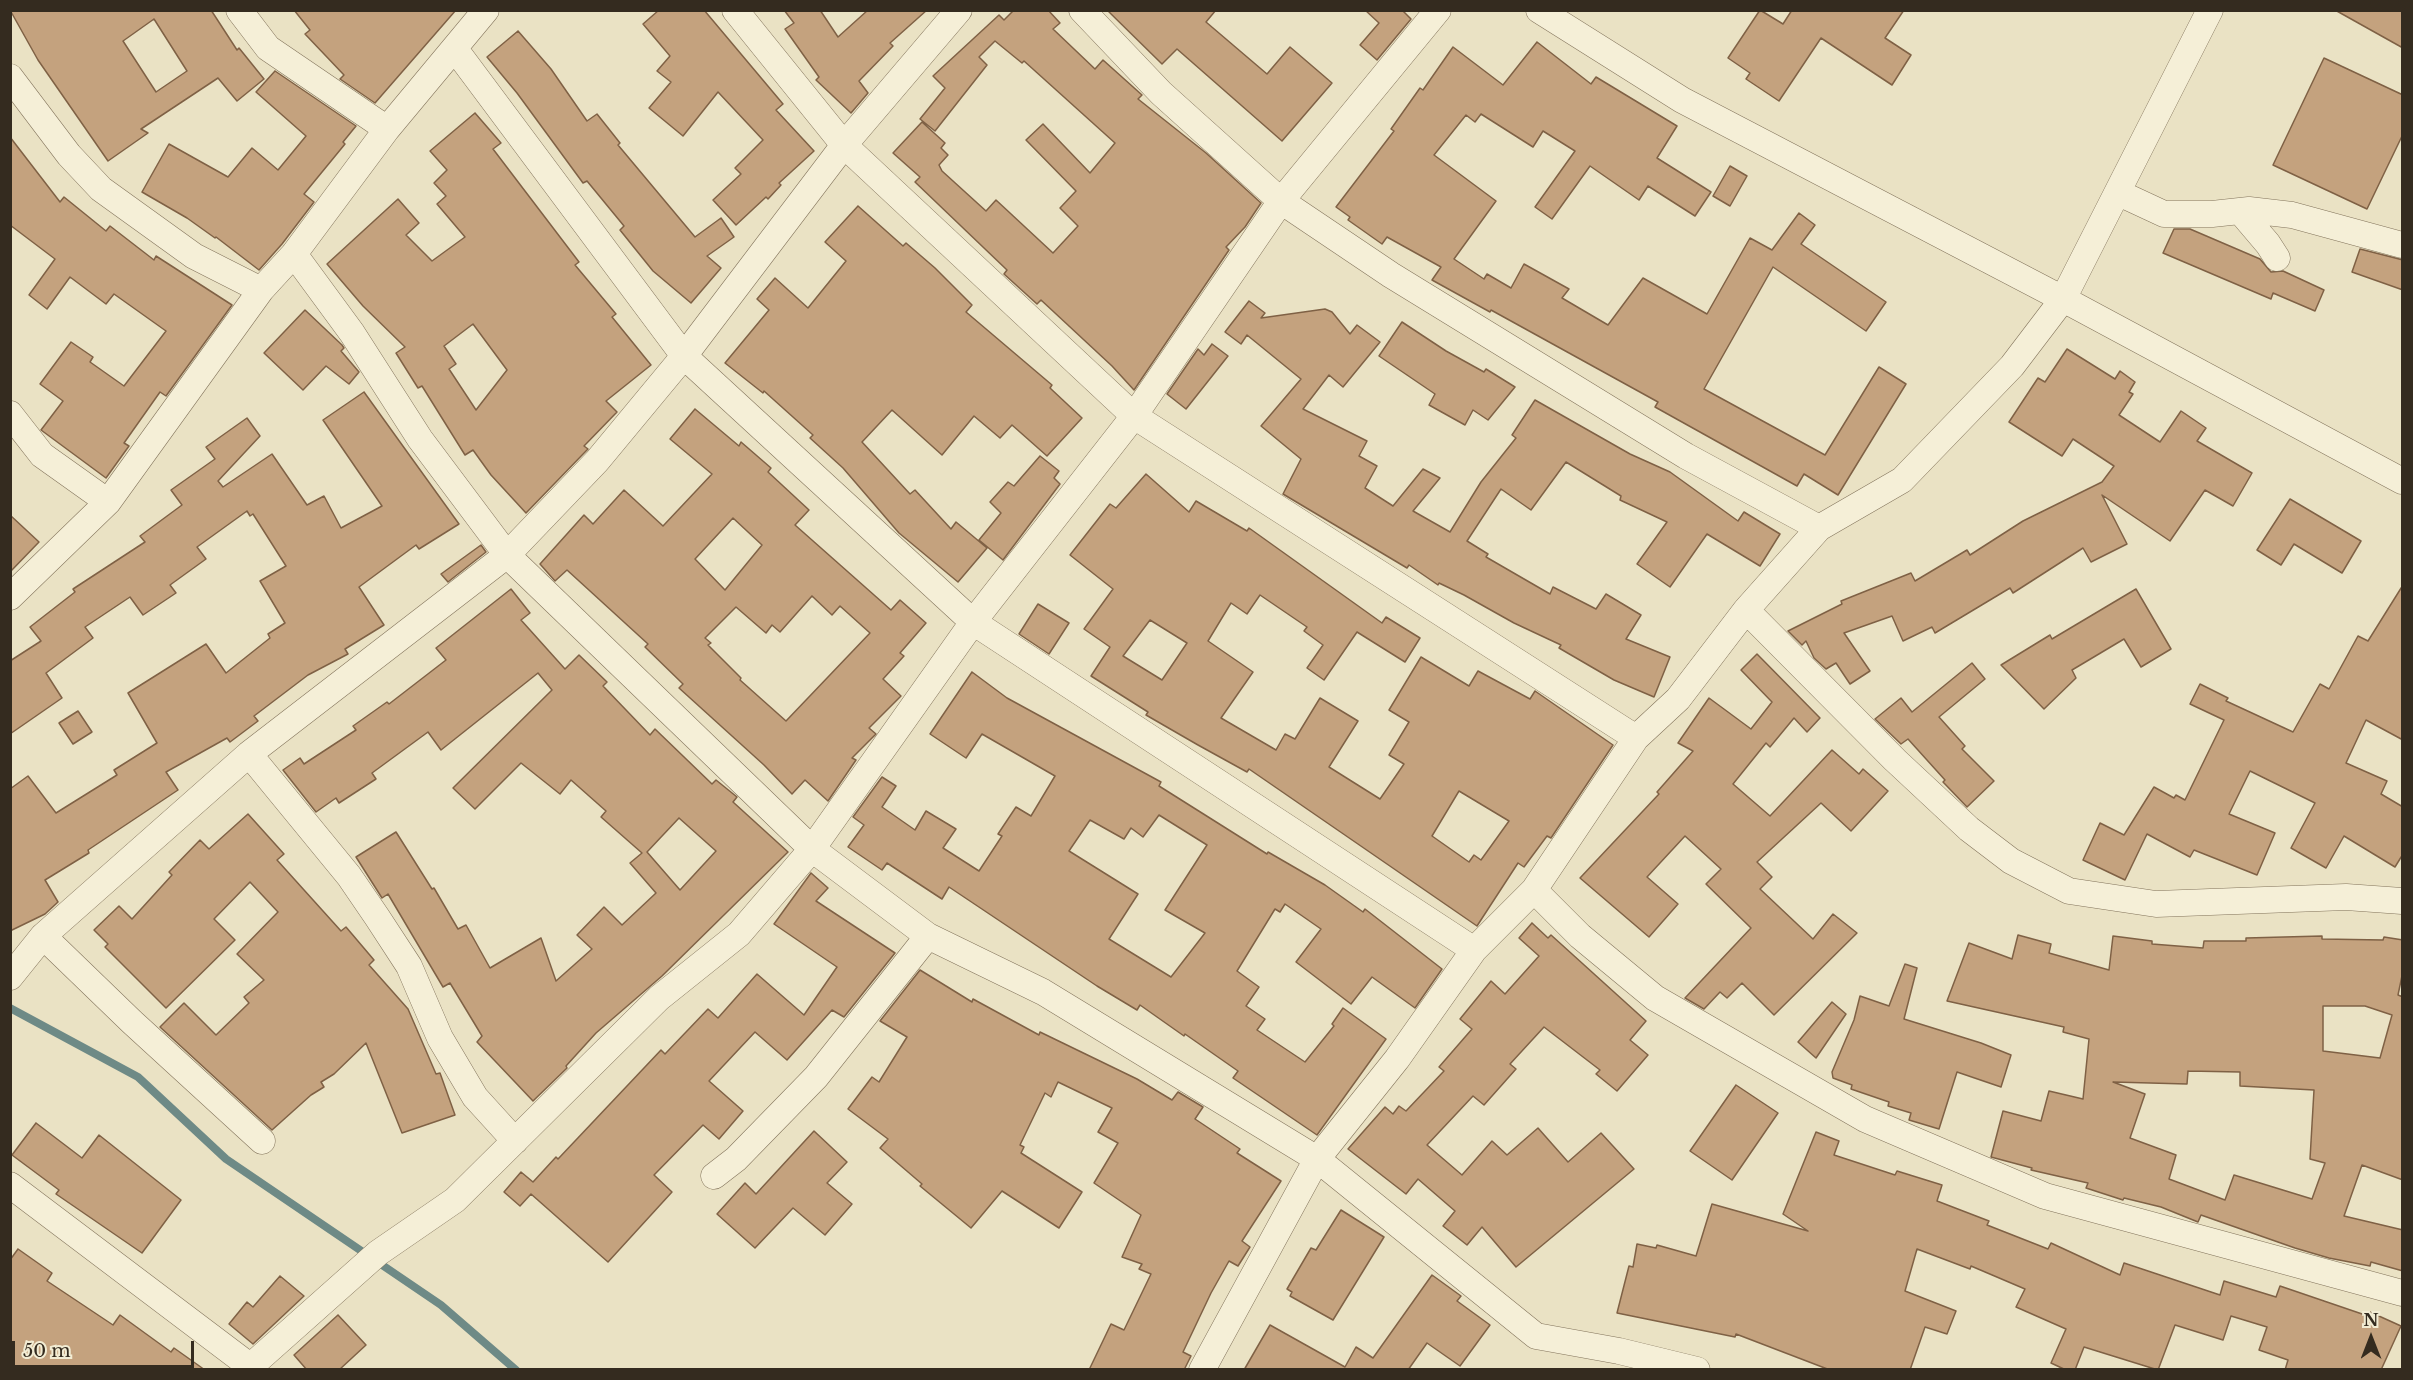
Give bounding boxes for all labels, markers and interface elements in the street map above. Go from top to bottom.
north arrow [2341,1308,2401,1368]
text: N [2363,1310,2379,1330]
scale bar [15,1329,196,1367]
text: 50 m [23,1340,71,1362]

